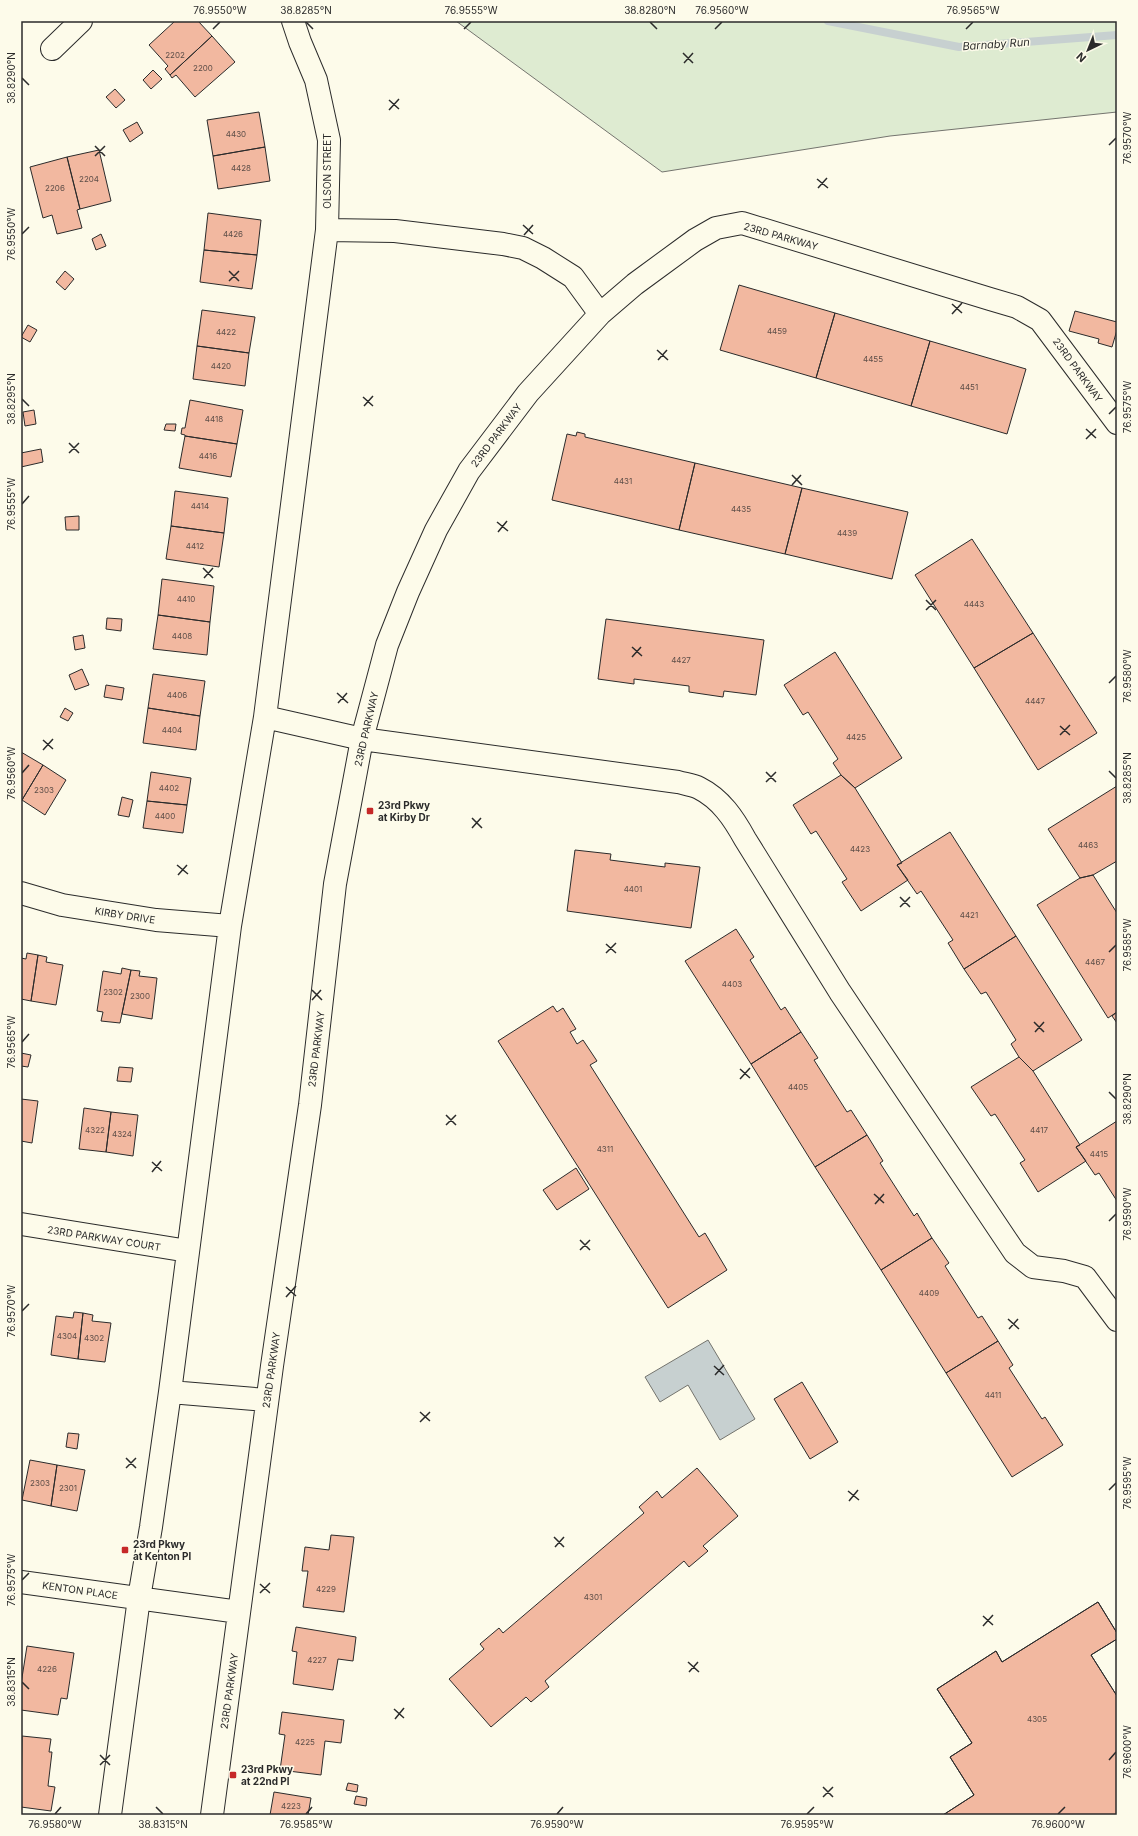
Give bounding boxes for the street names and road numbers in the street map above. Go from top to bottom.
street label: OLSON STREET [321,133,333,209]
street label: 23RD PARKWAY [742,220,820,252]
street label: 23RD PARKWAY [1051,335,1106,405]
street label: 23RD PARKWAY [468,401,524,469]
street label: 23RD PARKWAY [352,690,381,768]
street label: KIRBY DRIVE [94,904,156,926]
street label: 23RD PARKWAY [305,1010,327,1088]
street label: 23RD PARKWAY COURT [46,1223,162,1253]
street label: 23RD PARKWAY [260,1331,282,1409]
street label: KENTON PLACE [41,1579,119,1601]
street label: 23RD PARKWAY [218,1652,240,1730]

